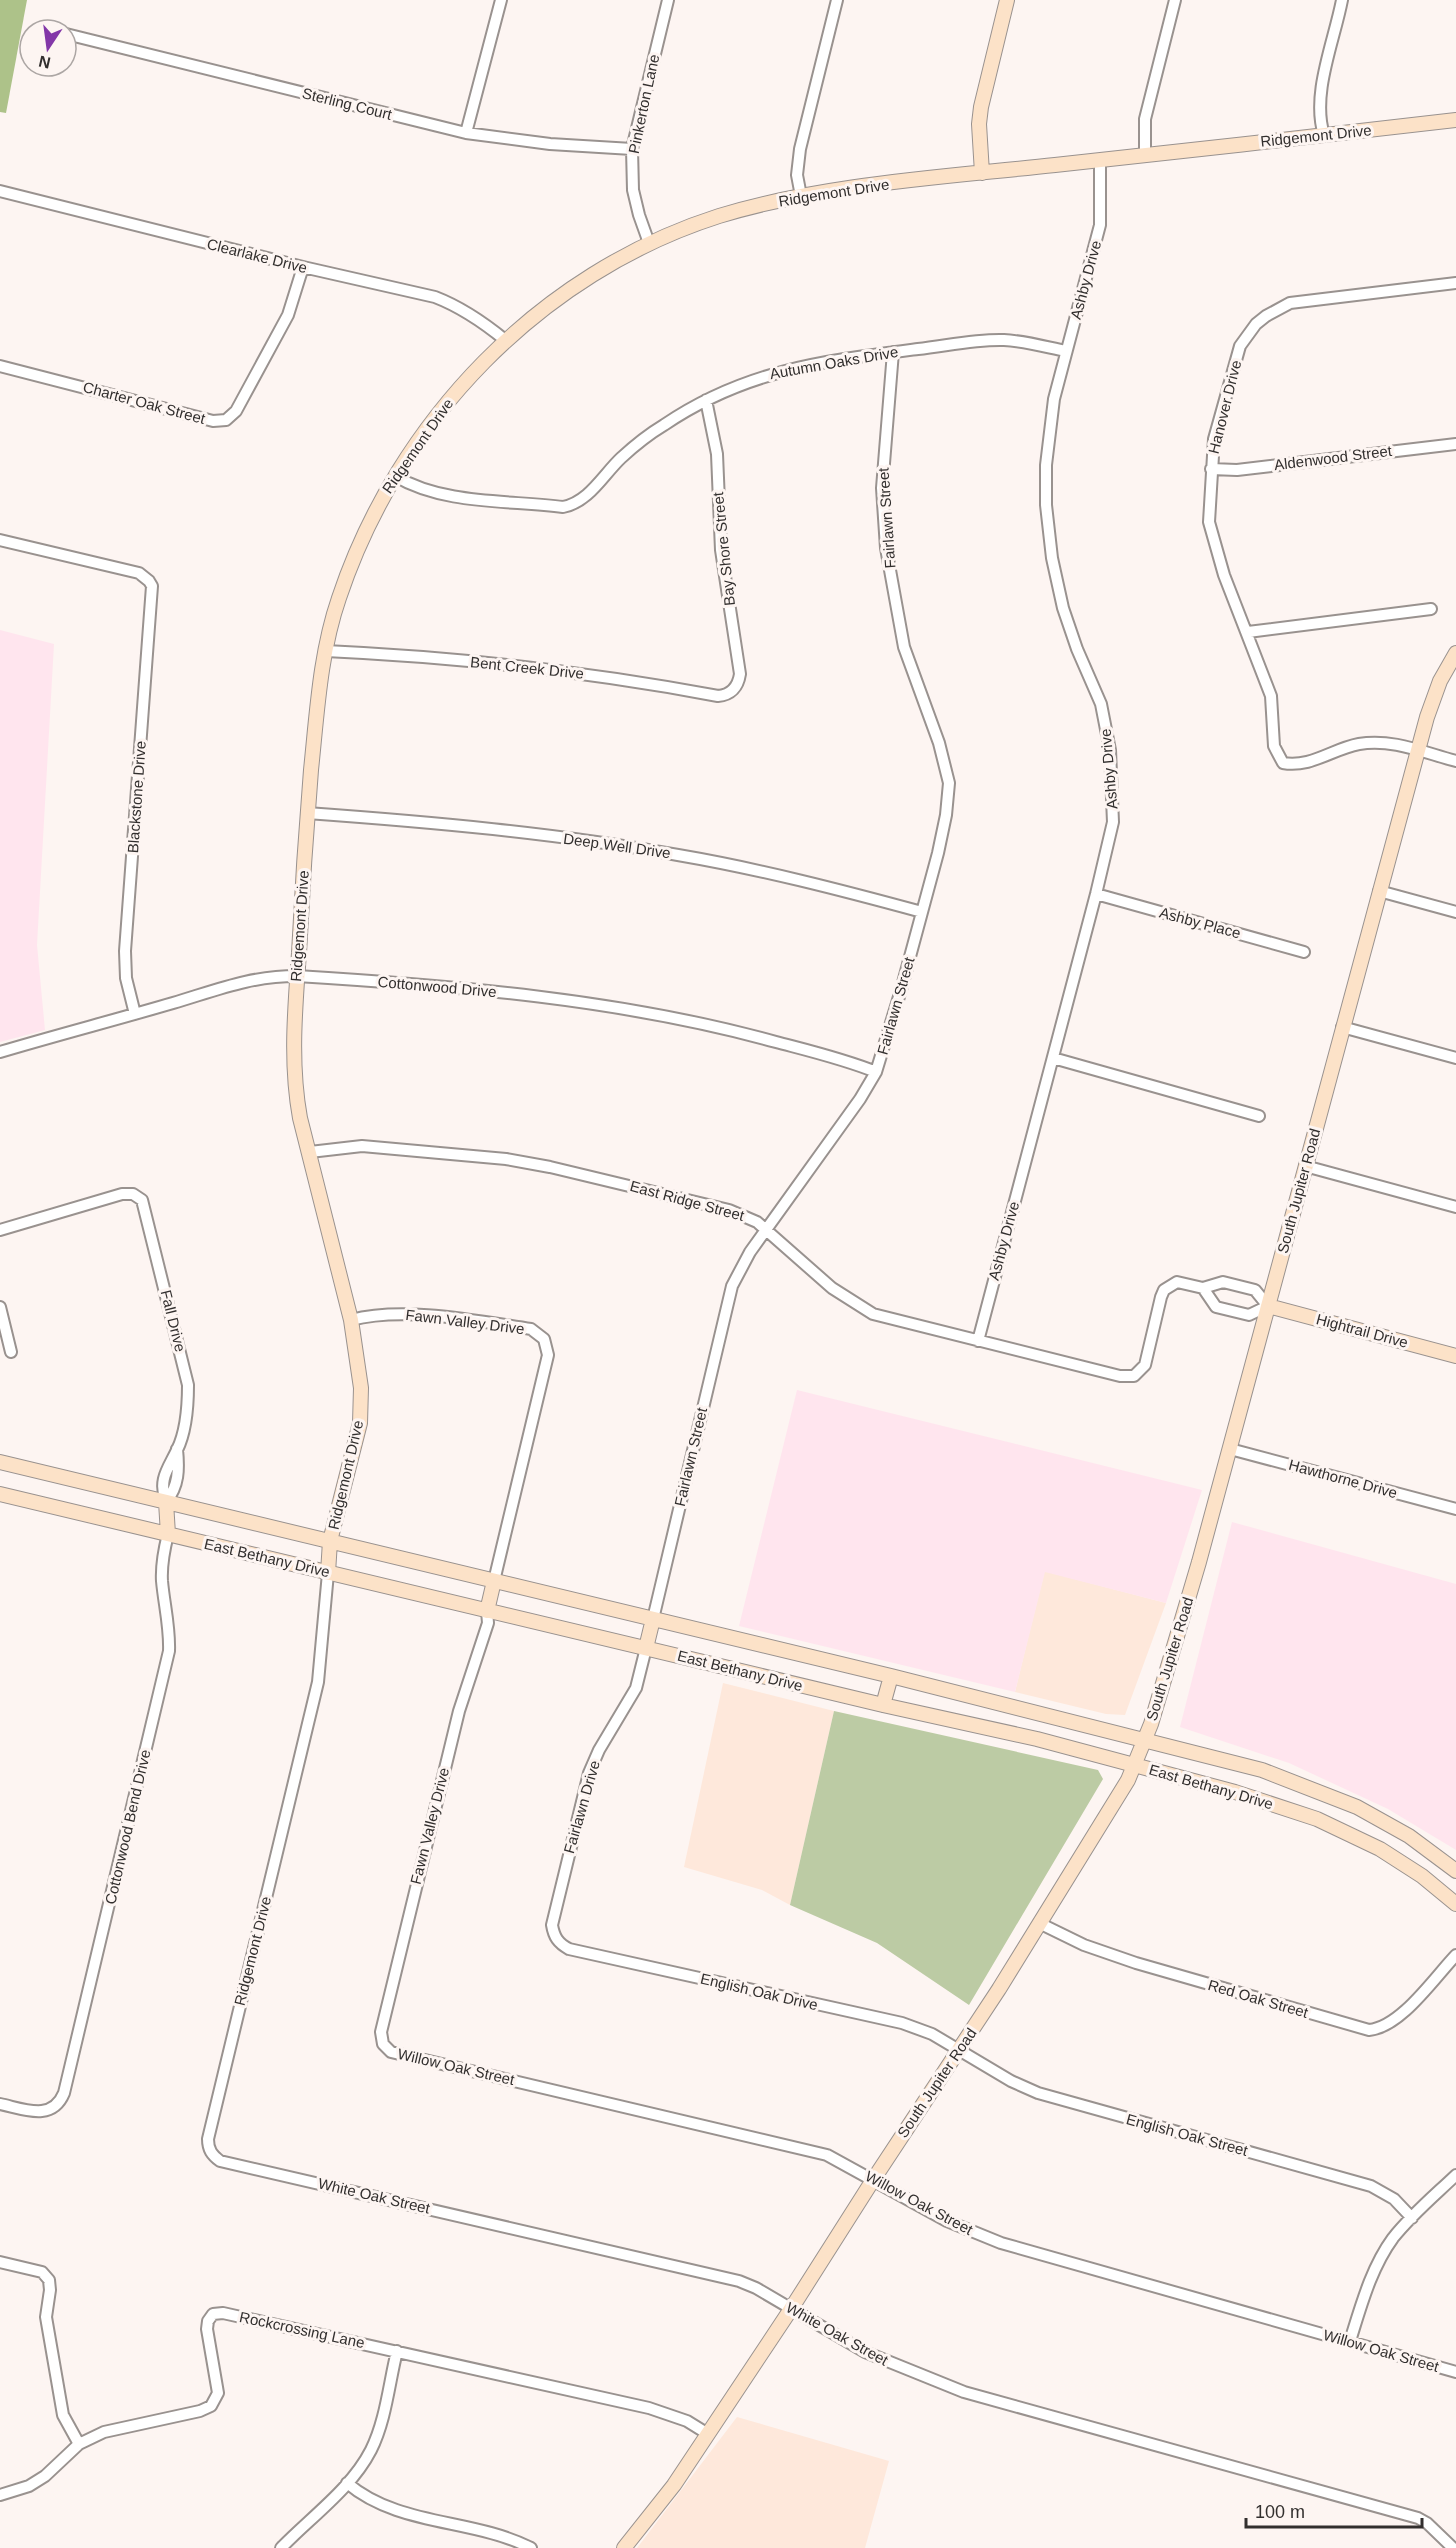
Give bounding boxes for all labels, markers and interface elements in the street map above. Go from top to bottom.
north arrow [18,18,78,78]
text: N [37,53,52,72]
street label: Pinkerton Lane [625,53,662,155]
street label: Sterling Court [301,84,394,123]
street label: Ridgemont Drive [1260,121,1372,150]
street label: Ridgemont Drive [777,175,890,210]
street label: Clearlake Drive [205,235,309,276]
street label: Ashby Drive [1067,239,1104,321]
street label: Autumn Oaks Drive [768,343,899,382]
street label: Hanover Drive [1205,358,1244,455]
street label: Charter Oak Street [81,378,208,427]
street label: Ridgemont Drive [379,395,457,496]
street label: Aldenwood Street [1273,442,1394,473]
street label: Fairlawn Street [874,466,898,569]
street label: Bay Shore Street [709,491,738,607]
street label: Bent Creek Drive [469,653,585,682]
street label: Ashby Drive [1097,728,1120,810]
street label: Blackstone Drive [124,740,149,854]
street label: Deep Well Drive [562,830,672,861]
street label: Ridgemont Drive [287,870,312,982]
street label: Ashby Place [1158,904,1243,942]
street label: Fairlawn Street [873,954,918,1057]
street label: Cottonwood Drive [377,973,497,1000]
street label: South Jupiter Road [1274,1127,1323,1255]
street label: East Ridge Street [628,1177,747,1224]
street label: Ashby Drive [985,1200,1022,1282]
street label: Fall Drive [158,1288,189,1354]
street label: Fawn Valley Drive [405,1306,526,1337]
street label: Hightrail Drive [1314,1310,1410,1351]
street label: Fairlawn Street [671,1405,710,1508]
street label: Ridgemont Drive [325,1419,366,1531]
street label: Hawthorne Drive [1287,1456,1399,1501]
street label: East Bethany Drive [203,1535,332,1580]
street label: South Jupiter Road [1143,1595,1196,1723]
street label: East Bethany Drive [676,1647,804,1694]
street label: Cottonwood Bend Drive [101,1748,154,1906]
street label: Fairlawn Drive [560,1758,603,1855]
street label: East Bethany Drive [1147,1761,1275,1812]
street label: Fawn Valley Drive [407,1766,452,1886]
street label: Ridgemont Drive [231,1895,274,2007]
street label: English Oak Drive [699,1970,820,2013]
street label: Red Oak Street [1206,1976,1311,2021]
street label: South Jupiter Road [894,2025,980,2141]
street label: Willow Oak Street [396,2045,517,2088]
street label: English Oak Street [1125,2110,1251,2159]
street label: Willow Oak Street [863,2167,977,2238]
street label: White Oak Street [317,2174,432,2217]
street label: White Oak Street [783,2298,892,2369]
street label: Rockcrossing Lane [238,2308,366,2351]
street label: Willow Oak Street [1322,2326,1442,2375]
scale bar [1246,2491,1422,2529]
text: 100 m [1255,2502,1305,2522]

